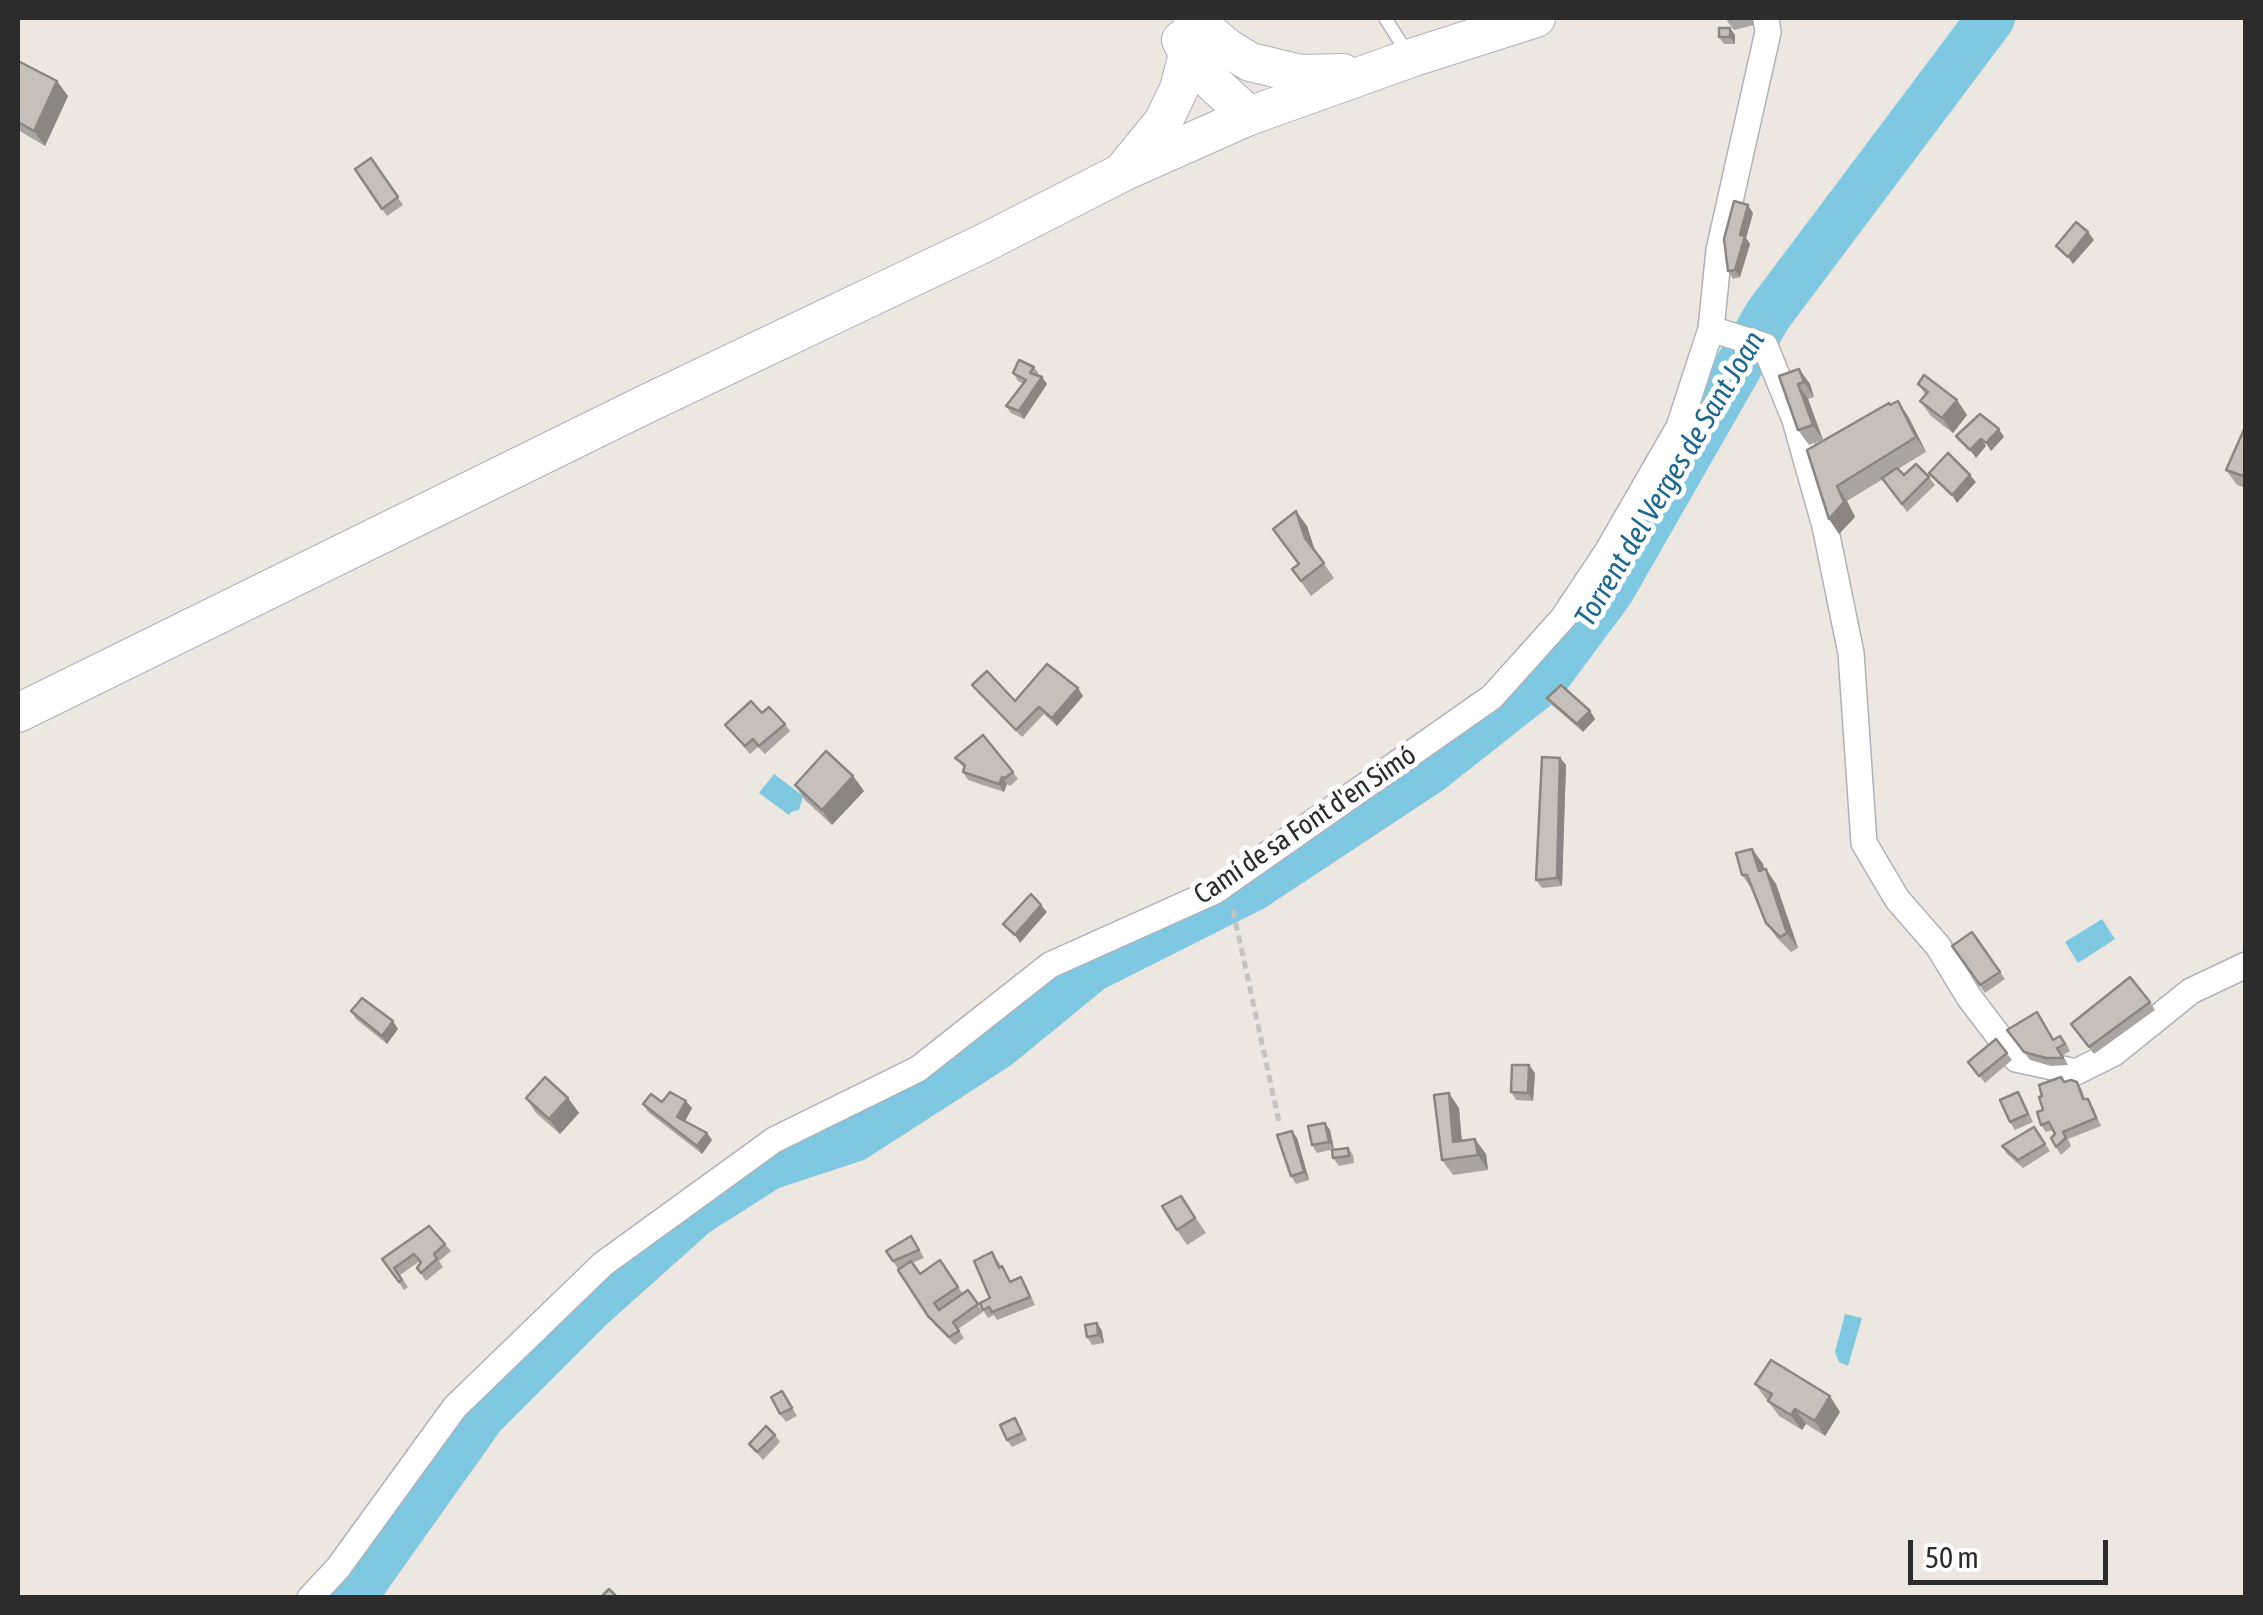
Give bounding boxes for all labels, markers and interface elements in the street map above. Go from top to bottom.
water label: Torrent del Verges de Sant Joan [1567,325,1773,633]
street label: Camí de sa Font d'en Simó [1188,738,1422,912]
scale bar [1913,1520,2113,1582]
text: 50 m [1925,1540,1979,1574]

